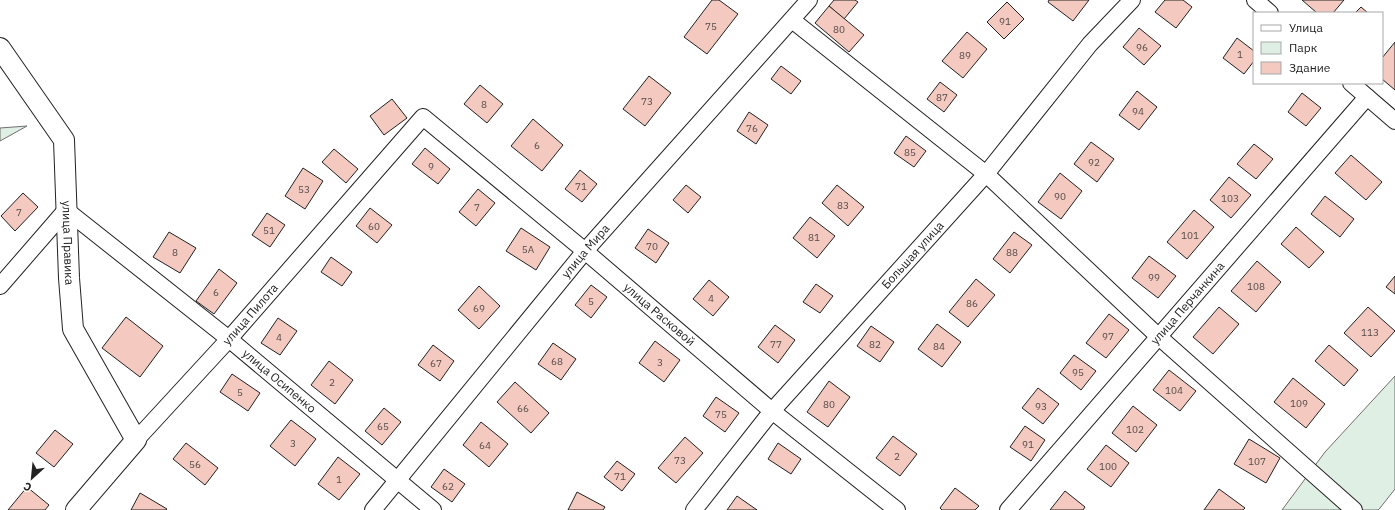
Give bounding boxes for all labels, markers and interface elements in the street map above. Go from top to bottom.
legend [1253,12,1383,84]
house number: 91 [999,15,1011,28]
house number: 75 [705,20,717,33]
text: Улица [1289,20,1323,35]
house number: 80 [833,23,845,36]
text: Парк [1289,40,1318,55]
house number: 96 [1136,41,1148,54]
house number: 1 [1237,48,1243,61]
house number: 89 [959,49,971,62]
text: Здание [1289,60,1331,75]
house number: 87 [936,91,948,104]
house number: 73 [641,95,653,108]
house number: 8 [481,98,487,111]
house number: 94 [1132,105,1144,118]
house number: 76 [746,122,758,135]
house number: 6 [534,139,540,152]
house number: 85 [904,146,916,159]
house number: 92 [1088,156,1100,169]
house number: 9 [428,160,434,173]
house number: 71 [575,180,587,193]
house number: 53 [298,183,310,196]
house number: 90 [1054,190,1066,203]
house number: 103 [1221,192,1239,205]
house number: 83 [837,199,849,212]
street label: улица Правика [59,200,78,286]
house number: 7 [474,201,480,214]
house number: 7 [16,206,22,219]
street label: Большая улица [878,217,947,292]
house number: 60 [368,220,380,233]
street label: улица Мира [558,220,613,281]
house number: 51 [263,224,275,237]
house number: 101 [1181,229,1199,242]
house number: 81 [808,231,820,244]
house number: 70 [646,240,658,253]
house number: 5А [522,243,535,256]
house number: 8 [172,246,178,259]
house number: 88 [1006,246,1018,259]
street label: улица Перчанкина [1147,258,1228,347]
house number: 99 [1148,271,1160,284]
street label: улица Расковой [621,279,698,349]
street label: улица Пилота [219,280,281,348]
house number: 108 [1247,280,1265,293]
house number: 6 [213,286,219,299]
house number: 4 [708,292,714,305]
house number: 5 [588,295,594,308]
house number: 86 [966,297,978,310]
house number: 69 [473,302,485,315]
house number: 113 [1361,326,1379,339]
house number: 97 [1102,330,1114,343]
house number: 4 [276,331,282,344]
house number: 77 [770,338,782,351]
house number: 82 [869,338,881,351]
house number: 84 [933,340,945,353]
street label: улица Осипенко [240,346,320,416]
house number: 68 [551,355,563,368]
house number: 3 [657,356,663,369]
house number: 67 [430,357,442,370]
house number: 95 [1072,366,1084,379]
house number: 2 [329,376,335,389]
house number: 104 [1165,384,1183,397]
house number: 5 [237,386,243,399]
house number: 109 [1290,397,1308,410]
house number: 80 [823,398,835,411]
house number: 93 [1035,400,1047,413]
house number: 66 [517,402,529,415]
house number: 75 [715,408,727,421]
house number: 65 [377,420,389,433]
house number: 102 [1126,423,1144,436]
house number: 3 [290,437,296,450]
house number: 91 [1022,438,1034,451]
house number: 64 [479,439,491,452]
house number: 2 [894,450,900,463]
house number: 73 [674,454,686,467]
house number: 107 [1248,455,1266,468]
north arrow [12,458,52,498]
house number: 56 [189,458,201,471]
house number: 100 [1099,460,1117,473]
house number: 71 [614,470,626,483]
house number: 1 [336,473,342,486]
text: С [21,479,34,495]
house number: 62 [442,480,454,493]

